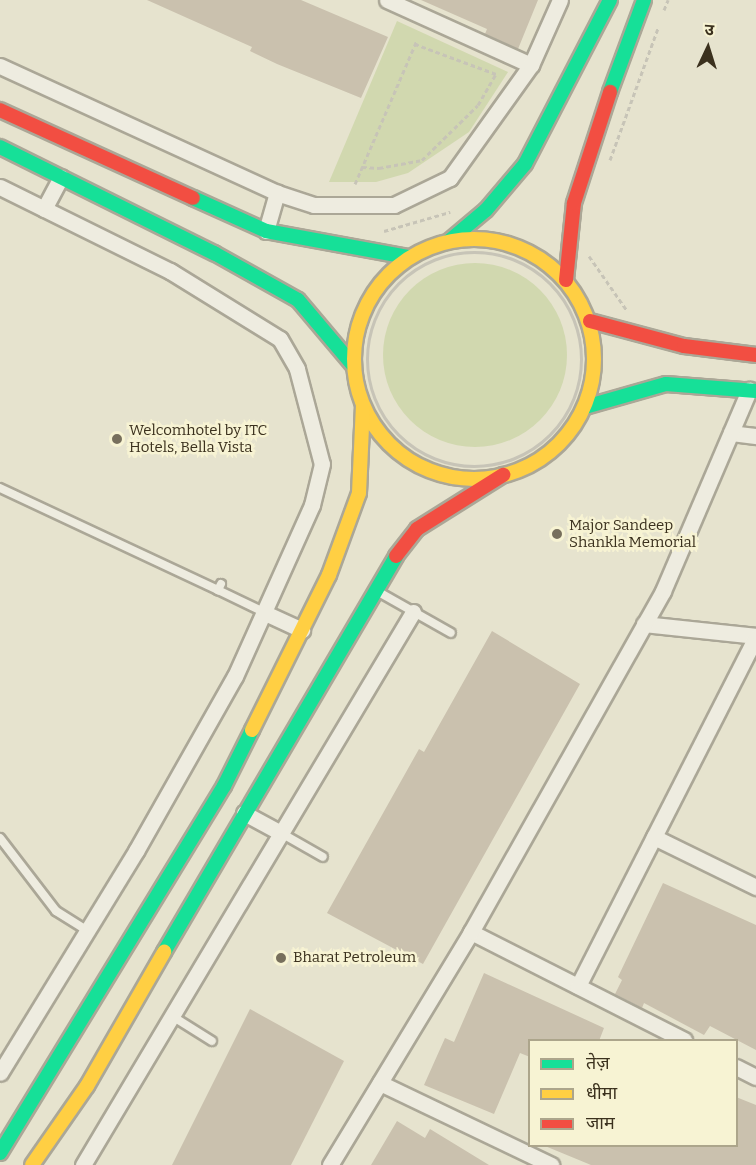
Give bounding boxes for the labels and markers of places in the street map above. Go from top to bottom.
place label: Welcomhotel by ITC Hotels, Bella Vista [129,421,267,456]
marker: Welcomhotel by ITC Hotels, Bella Vista [110,432,124,446]
place label: Major Sandeep Shankla Memorial [569,516,696,551]
marker: Major Sandeep Shankla Memorial [550,527,564,541]
place label: Bharat Petroleum [293,949,416,967]
marker: Bharat Petroleum [274,951,288,965]

